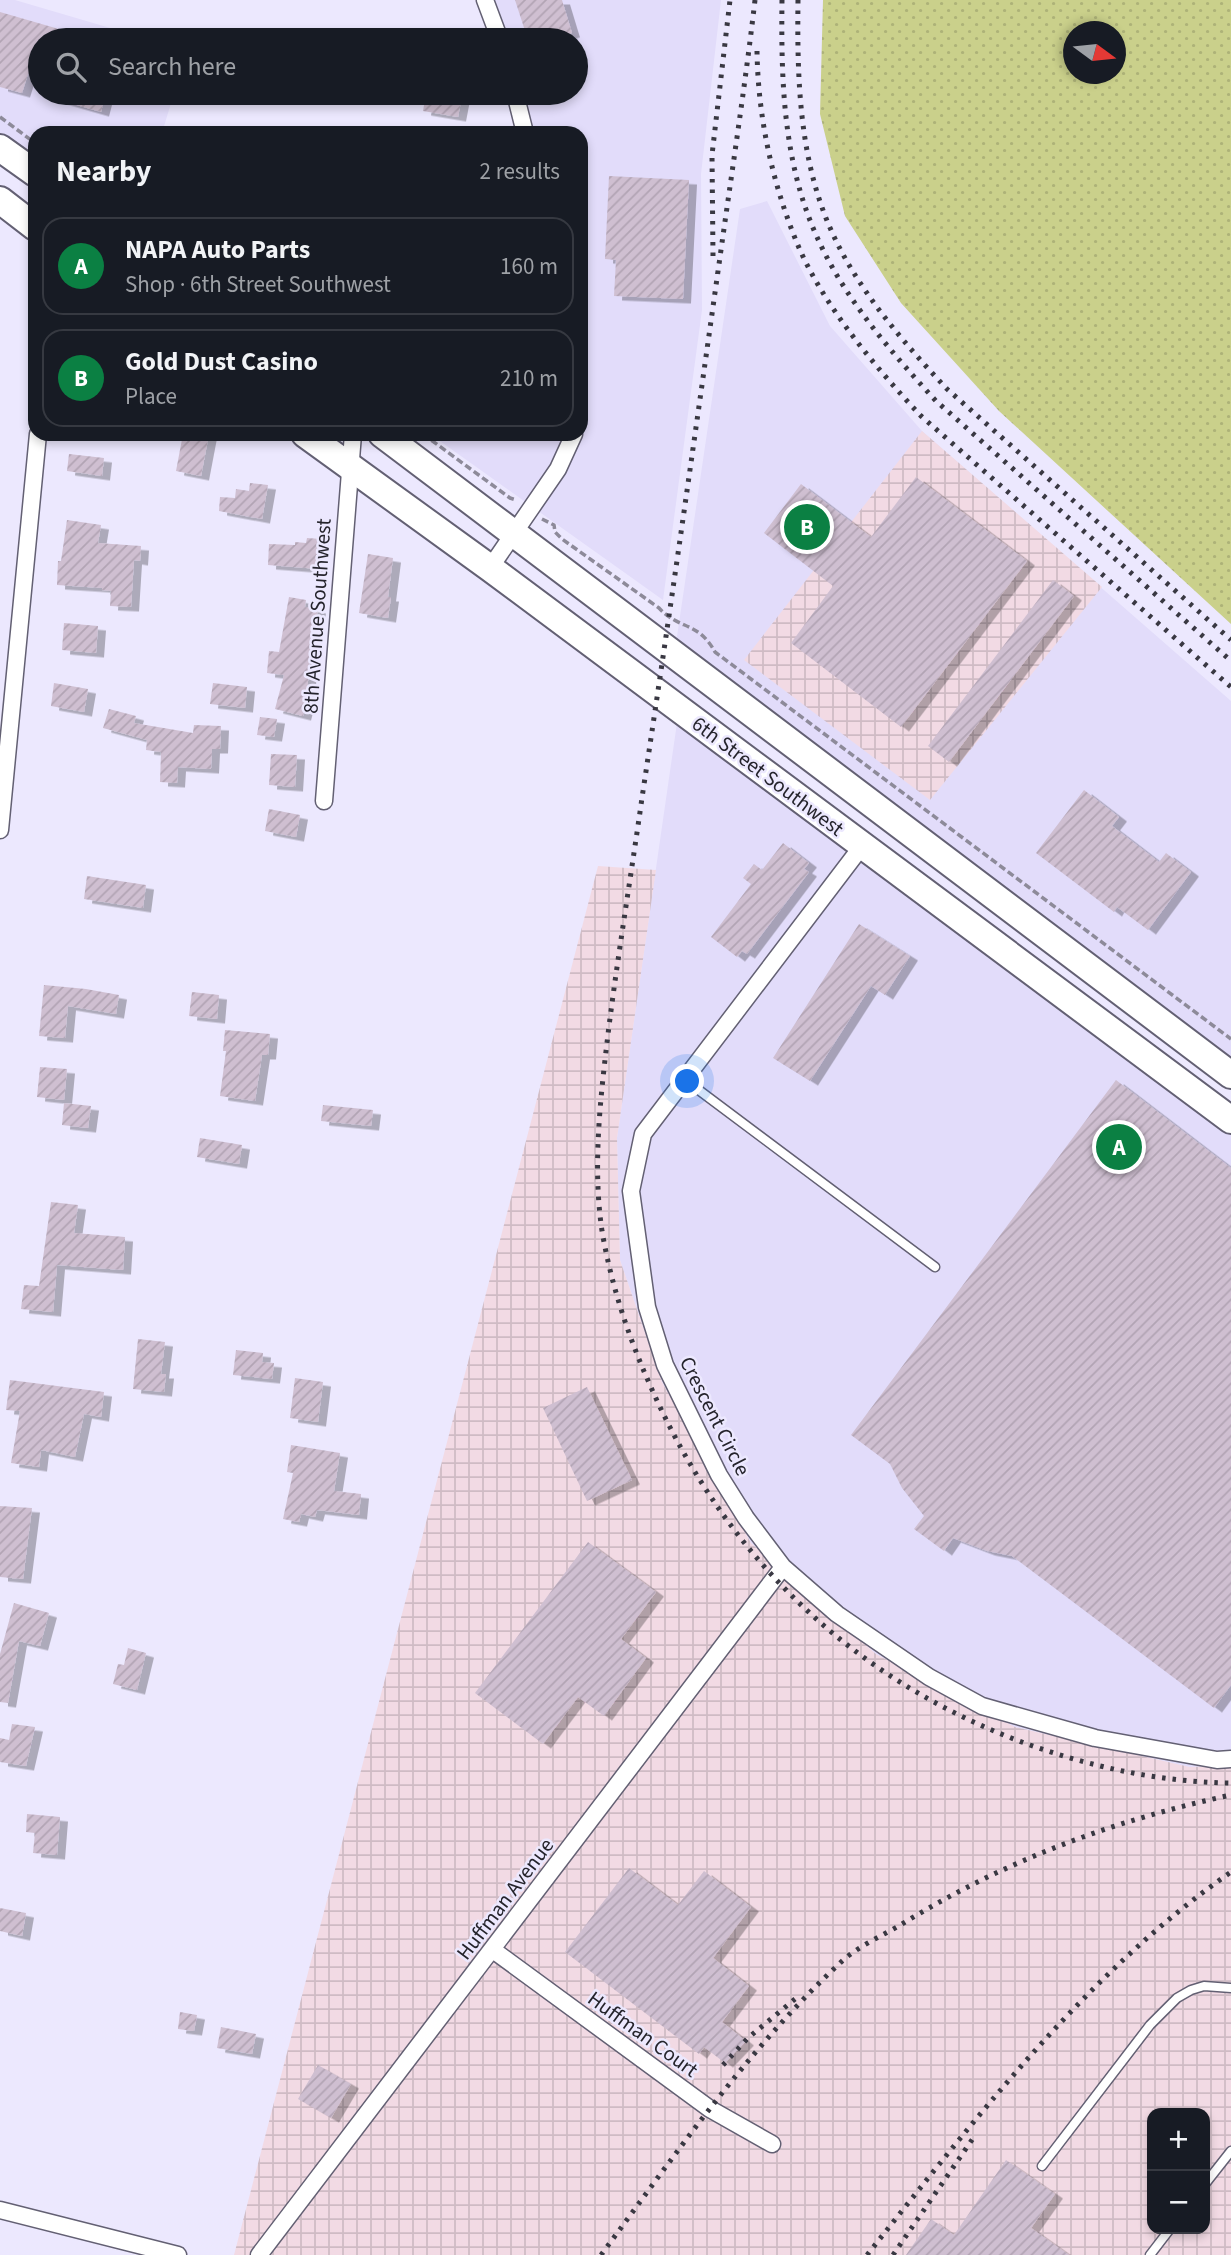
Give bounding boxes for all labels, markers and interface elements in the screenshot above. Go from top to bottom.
north arrow [1063,21,1126,84]
search box [28,28,588,105]
icon: search [52,48,90,86]
text: Search here [108,48,236,85]
text: Nearby [56,150,151,193]
text: 2 results [480,155,560,188]
text: NAPA Auto Parts [125,231,310,268]
text: A [74,250,88,283]
text: 160 m [500,250,558,283]
text: Shop · 6th Street Southwest [125,268,391,301]
text: Gold Dust Casino [125,343,318,380]
text: B [74,362,88,395]
text: 210 m [500,362,558,395]
text: Place [125,380,177,413]
pin: B [784,501,830,553]
street label: 8th Avenue Southwest [295,517,339,715]
street label: 6th Street Southwest [686,709,850,843]
your location [670,1064,704,1098]
pin: A [1096,1121,1142,1173]
street label: Crescent Circle [672,1351,758,1481]
street label: Huffman Avenue [449,1832,561,1966]
street label: Huffman Court [582,1984,704,2084]
map controls [1147,2108,1210,2234]
button: + [1147,2108,1210,2171]
button: − [1147,2171,1210,2234]

